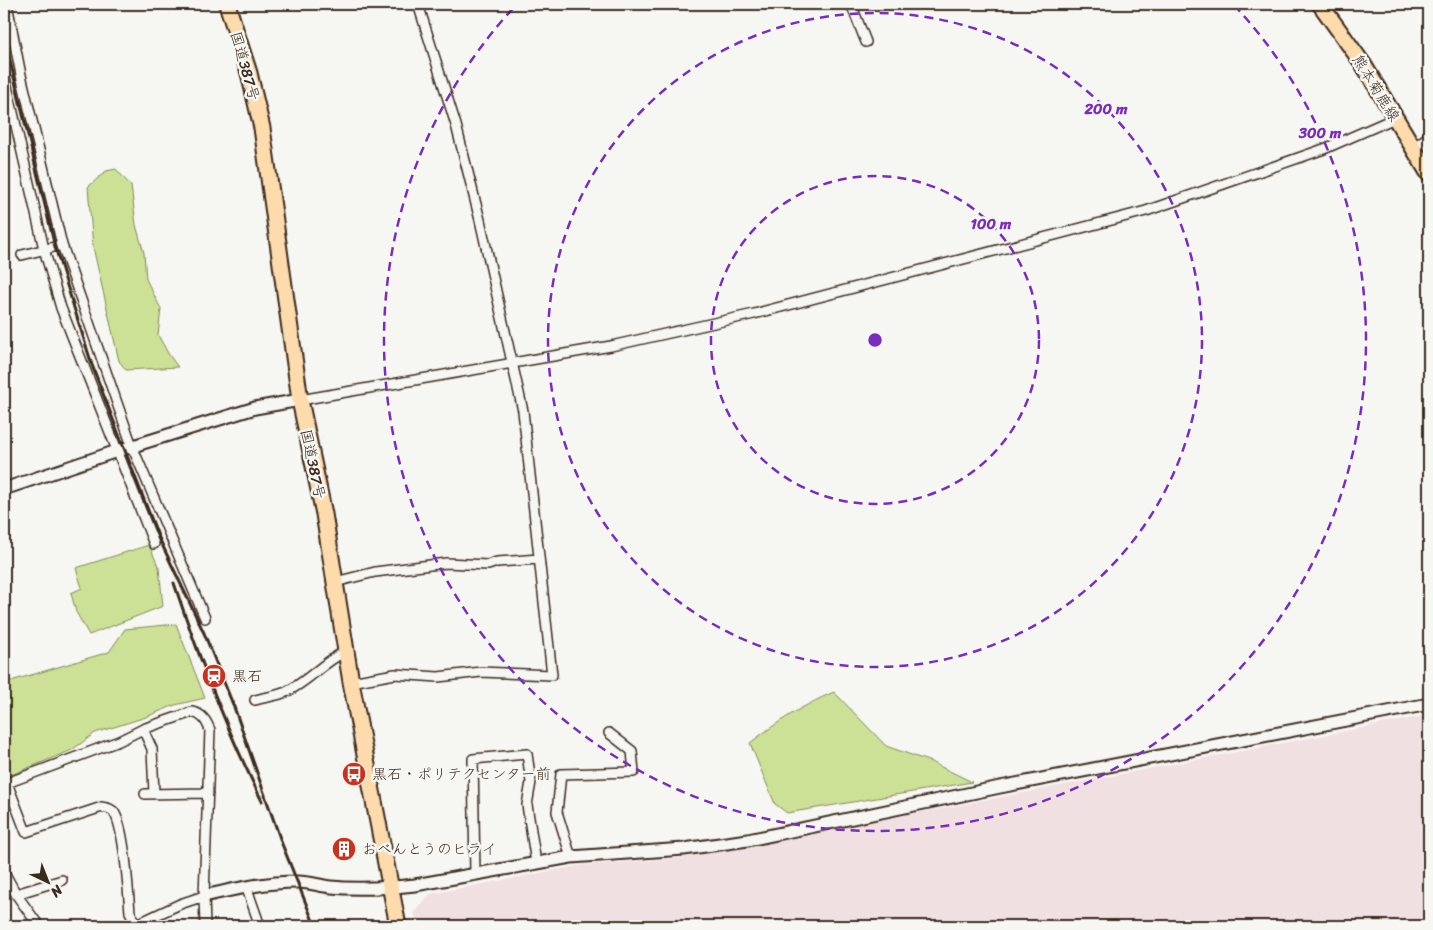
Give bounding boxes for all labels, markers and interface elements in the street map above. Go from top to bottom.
street label: 国道387号 [223,28,267,104]
street label: 熊本菊鹿線 [1345,49,1407,127]
text: 200 m [1083,96,1128,122]
text: 300 m [1298,120,1342,146]
text: 100 m [971,211,1012,237]
centre of rings [866,331,884,349]
street label: 国道387号 [293,427,333,501]
station icon: 黒石 [201,663,227,689]
place label: 黒石 [232,663,262,689]
bus stop icon: 黒石・ポリテクセンター前 [341,761,367,787]
place label: 黒石・ポリテクセンター前 [372,761,551,787]
building icon: おべんとうのヒライ [331,836,357,862]
place label: おべんとうのヒライ [362,836,496,862]
north arrow [22,858,72,908]
text: N [44,878,69,904]

